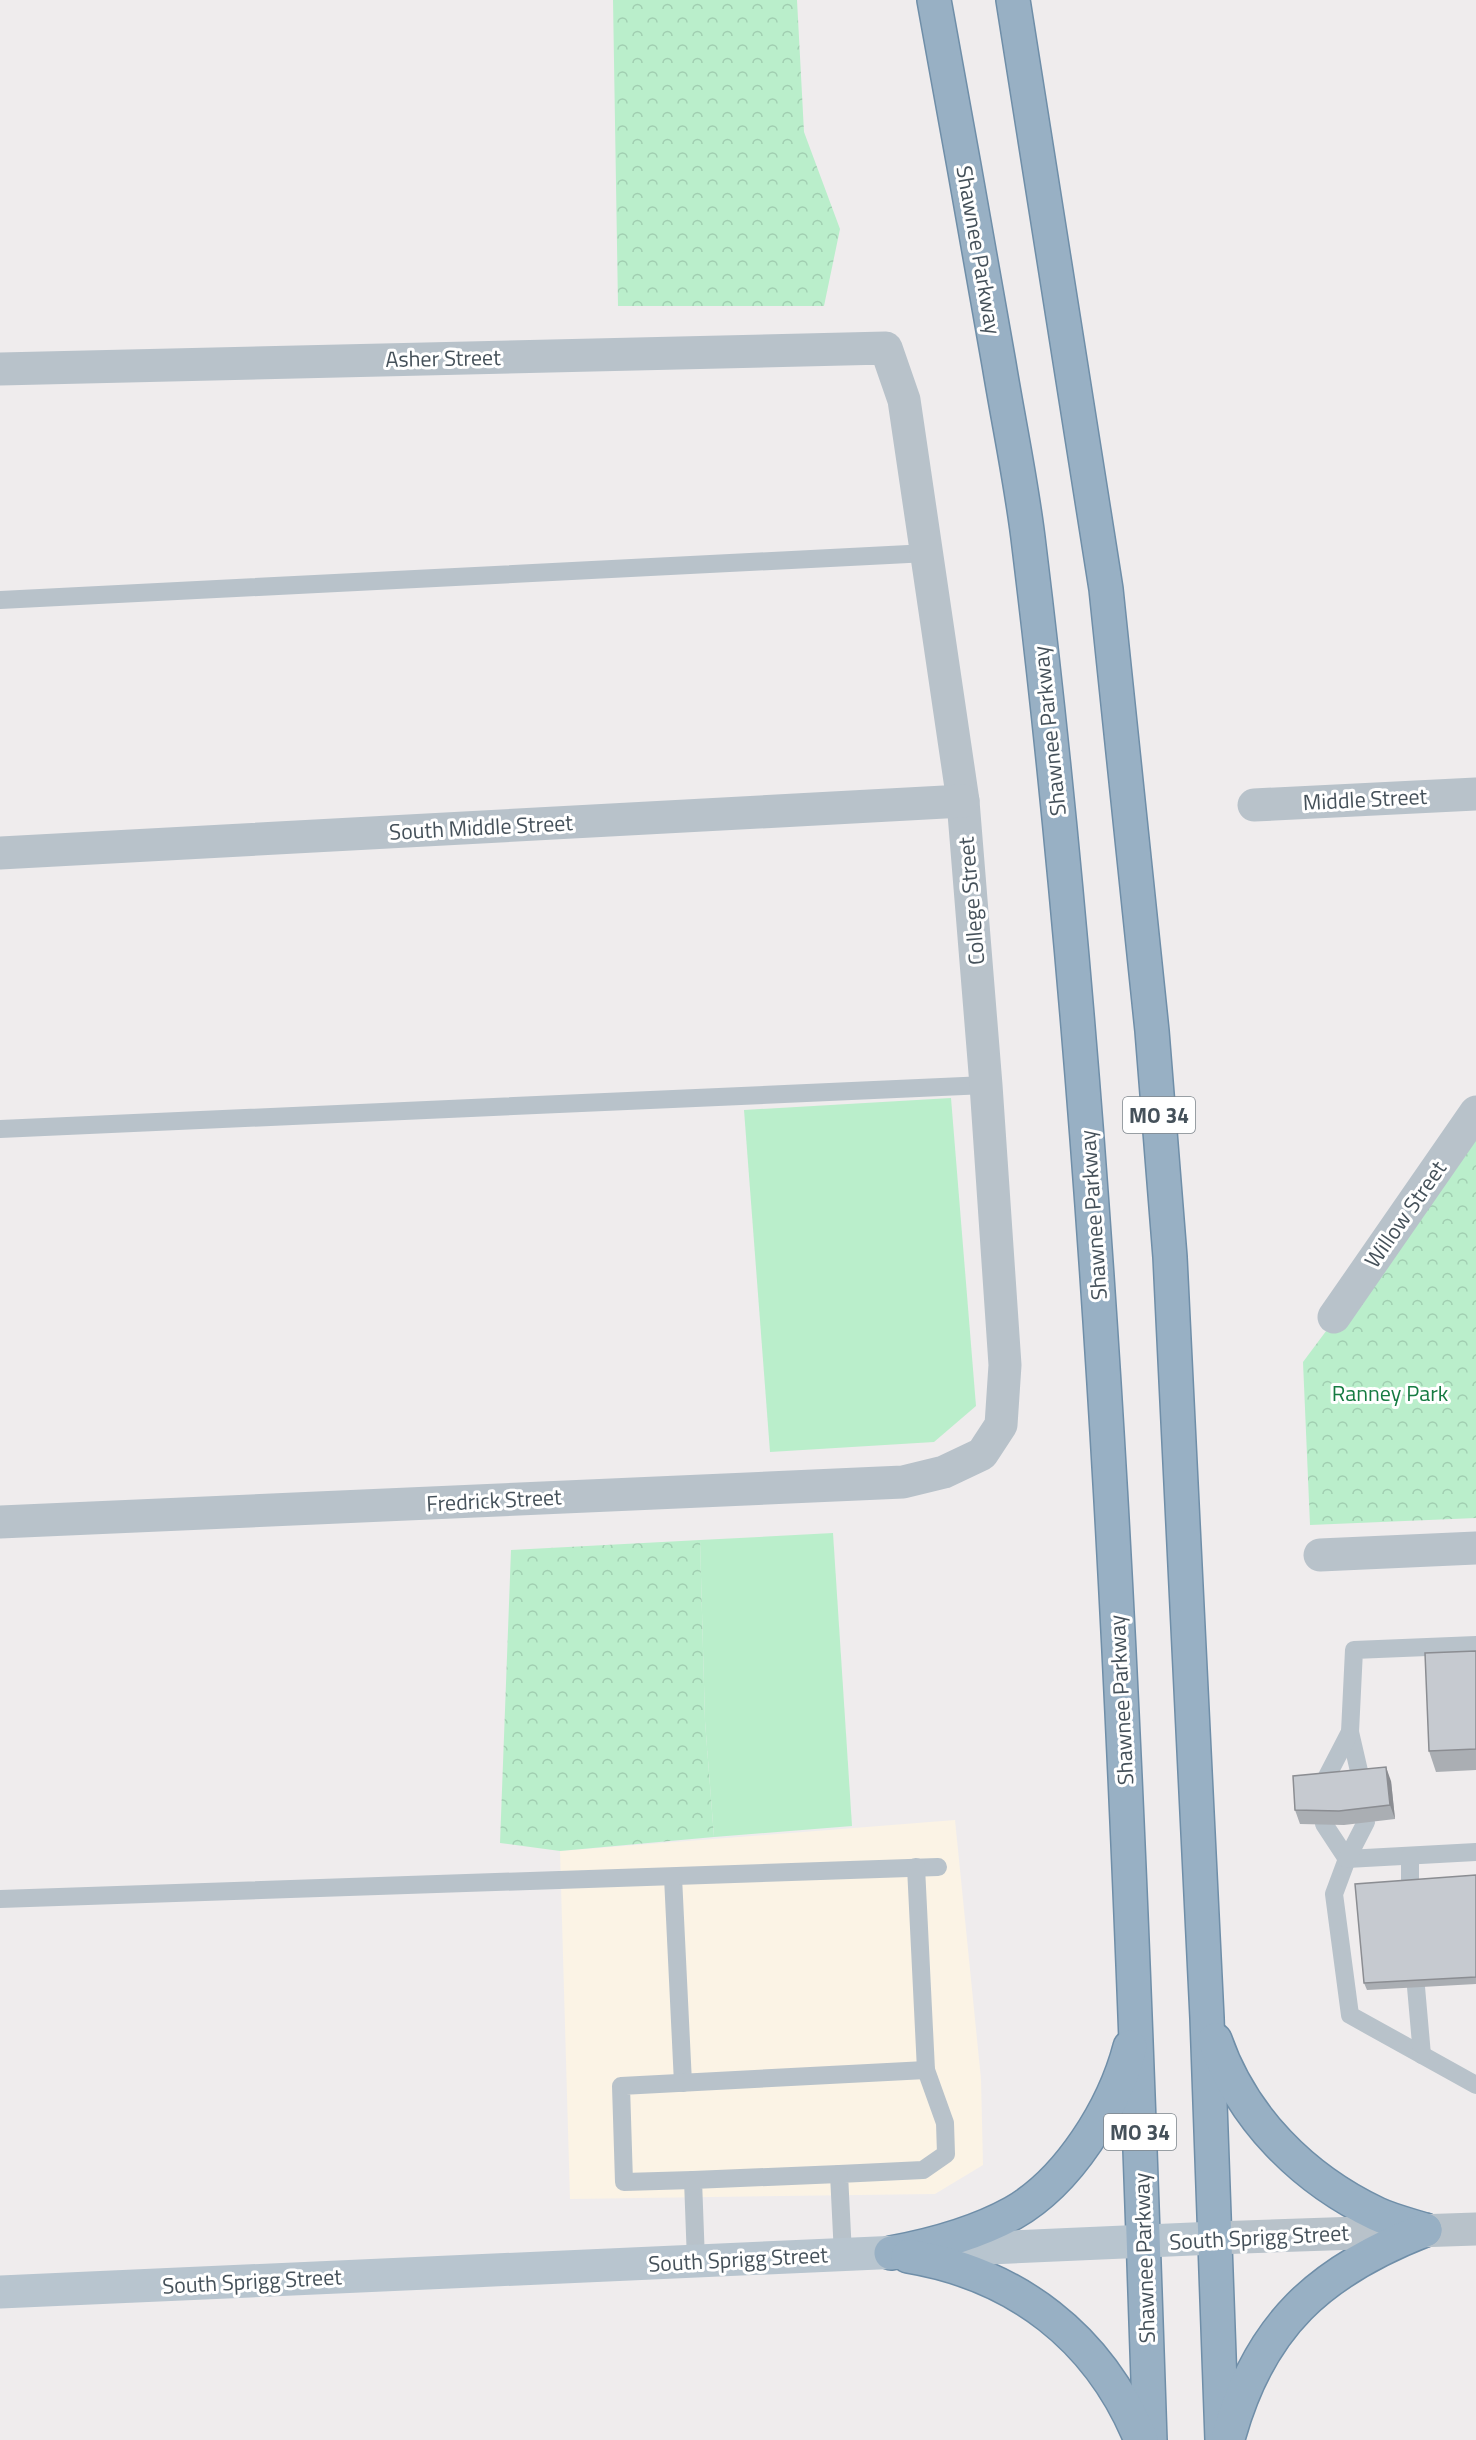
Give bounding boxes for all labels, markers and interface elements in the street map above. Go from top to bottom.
street label: Shawnee Parkway [947,163,1011,337]
street label: Asher Street [385,340,501,376]
street label: Shawnee Parkway [1023,644,1075,818]
street label: Middle Street [1302,779,1428,819]
street label: South Middle Street [388,805,574,849]
street label: College Street [948,835,994,967]
road number: MO 34 [1123,1097,1195,1133]
street label: Shawnee Parkway [1070,1128,1116,1301]
street label: Willow Street [1355,1153,1455,1275]
park label: Ranney Park [1332,1376,1449,1410]
street label: Fredrick Street [426,1479,563,1521]
street label: Shawnee Parkway [1100,1614,1142,1786]
road number: MO 34 [1104,2114,1176,2150]
street label: Shawnee Parkway [1124,2172,1164,2344]
street label: South Sprigg Street [1168,2215,1350,2259]
street label: South Sprigg Street [647,2237,829,2281]
street label: South Sprigg Street [161,2259,343,2303]

